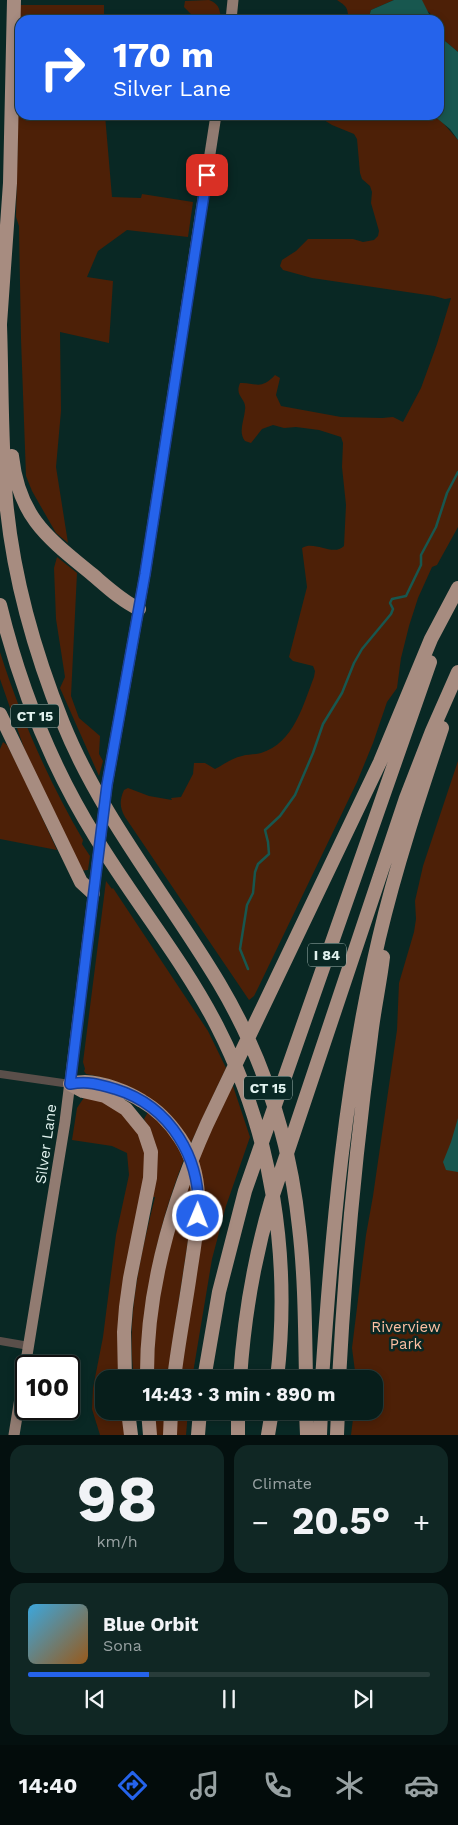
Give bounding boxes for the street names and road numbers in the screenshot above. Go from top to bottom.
road number: CT 15 [11,704,59,728]
road number: I 84 [308,944,346,966]
road number: CT 15 [244,1076,292,1100]
street label: Silver Lane [31,1103,61,1185]

